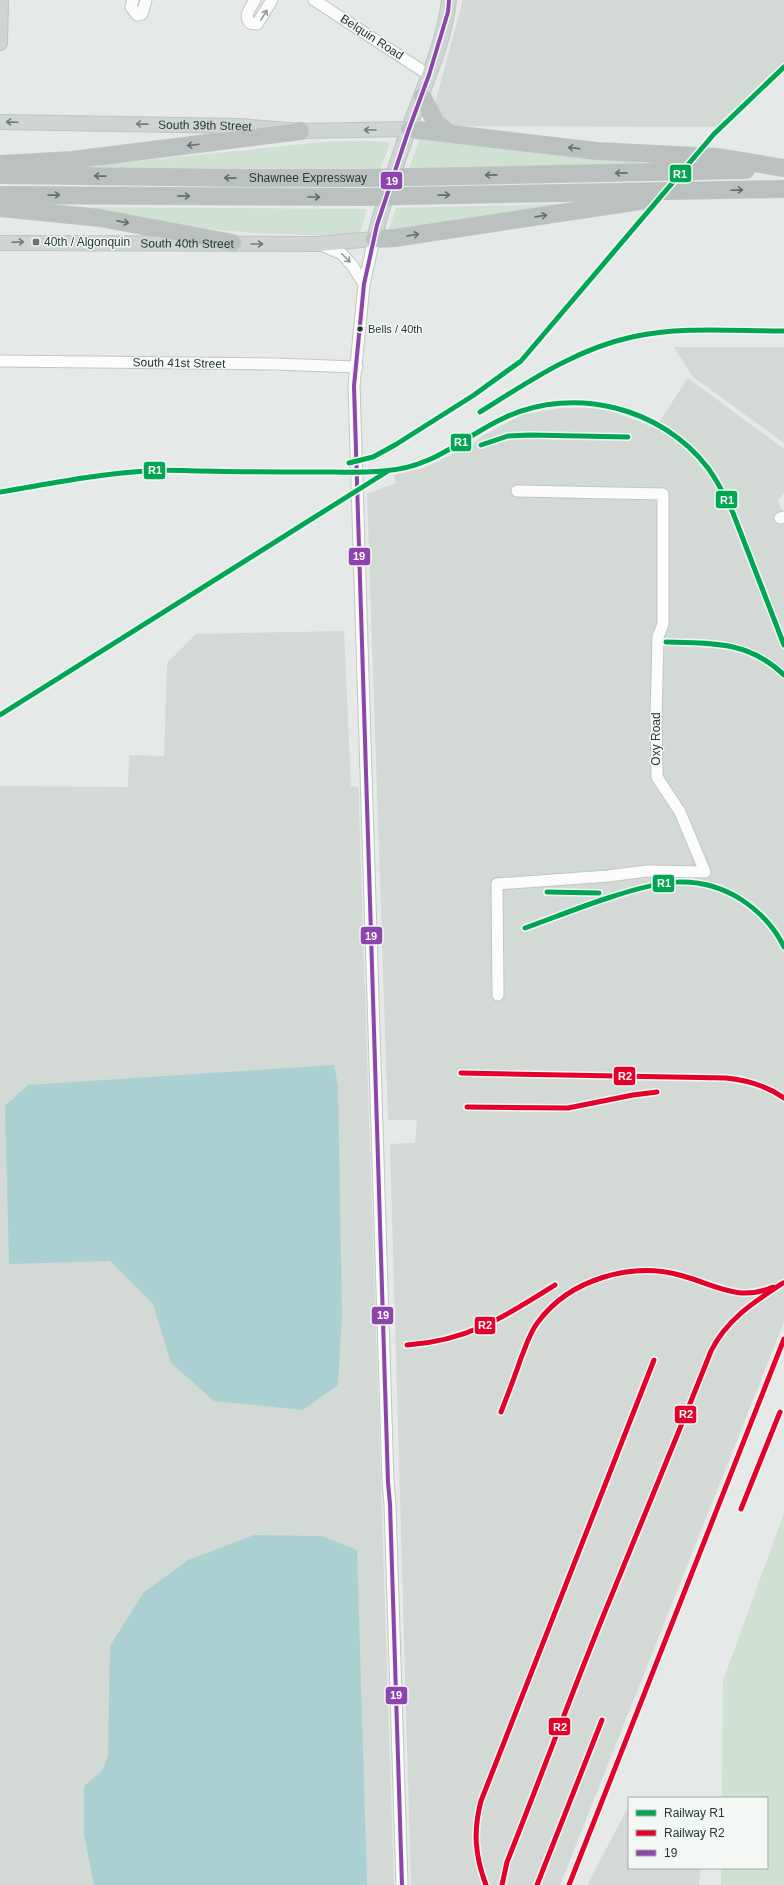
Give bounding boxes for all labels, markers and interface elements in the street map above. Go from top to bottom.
one-way arrow [260,9,268,21]
street label: Belquin Road [338,12,406,62]
street label: South 39th Street [158,118,253,134]
one-way arrow [6,119,19,126]
one-way arrow [136,121,149,128]
one-way arrow [364,126,377,134]
one-way arrow [187,141,200,149]
one-way arrow [568,144,581,152]
line badge: R1 [669,164,692,183]
text: R1 [673,168,687,180]
one-way arrow [615,169,628,177]
street label: Shawnee Expressway [249,171,367,185]
line badge: 19 [380,171,403,190]
one-way arrow [485,171,498,179]
one-way arrow [94,172,107,180]
one-way arrow [224,174,237,182]
text: 19 [386,175,398,187]
one-way arrow [730,187,743,194]
one-way arrow [47,191,60,199]
one-way arrow [437,191,450,199]
one-way arrow [177,192,190,199]
one-way arrow [307,193,320,201]
one-way arrow [534,212,547,220]
one-way arrow [116,219,129,227]
one-way arrow [406,231,419,239]
place label: 40th / Algonquin [44,235,130,249]
street label: South 40th Street [140,236,234,251]
marker: 40th / Algonquin [31,237,41,247]
one-way arrow [11,239,24,246]
one-way arrow [250,240,263,247]
one-way arrow [341,254,351,263]
place label: Bells / 40th [368,323,422,335]
marker: Bells / 40th [355,324,365,334]
street label: South 41st Street [133,355,226,371]
line badge: R1 [450,433,472,452]
text: R1 [454,436,468,448]
line badge: R1 [143,461,166,480]
text: R1 [148,464,162,476]
line badge: R1 [715,490,738,509]
text: R1 [720,494,734,506]
line badge: 19 [348,547,371,566]
text: 19 [353,550,365,562]
street label: Oxy Road [649,712,663,766]
line badge: R1 [652,874,675,893]
text: R1 [657,877,671,889]
line badge: 19 [360,926,383,945]
text: 19 [365,930,377,942]
line badge: R2 [613,1066,636,1086]
text: R2 [618,1070,632,1082]
line badge: 19 [371,1306,394,1325]
text: 19 [377,1309,389,1321]
line badge: R2 [474,1316,496,1335]
text: R2 [478,1319,492,1331]
line badge: R2 [674,1405,697,1424]
text: R2 [679,1408,693,1420]
line badge: 19 [385,1686,408,1705]
text: 19 [390,1689,402,1701]
line badge: R2 [548,1717,571,1736]
text: R2 [553,1721,567,1733]
legend [628,1797,768,1869]
text: Railway R1 [664,1806,725,1820]
text: Railway R2 [664,1826,725,1840]
text: 19 [664,1846,678,1860]

